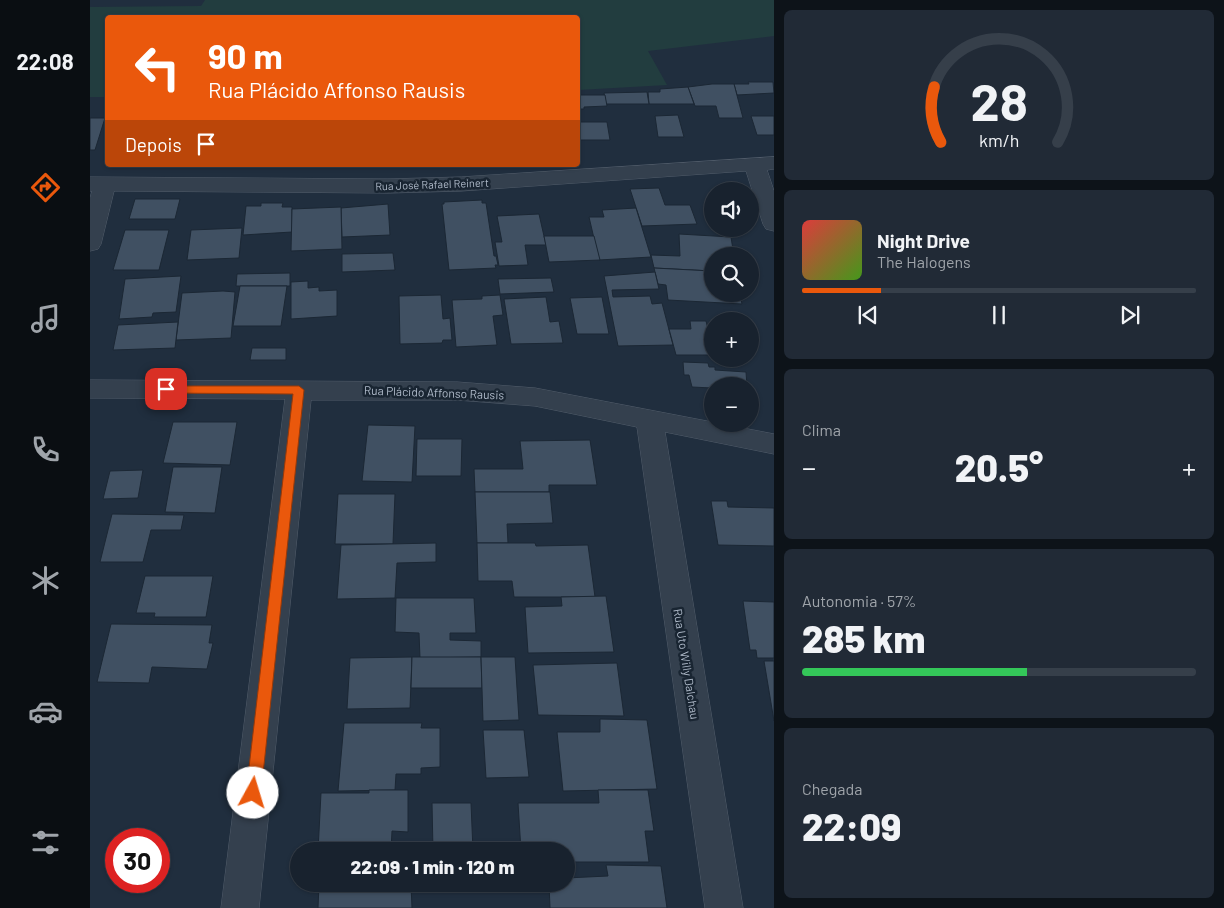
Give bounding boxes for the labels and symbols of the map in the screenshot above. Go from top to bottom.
street label: Rua José Rafael Reinert [375,176,489,192]
pin [145,368,187,410]
street label: Rua Plácido Affonso Rausis [364,383,505,401]
street label: Rua Uto Willy Dalchau [671,608,703,720]
position arrow [226,766,278,818]
speed limit sign: 30 [105,828,170,893]

